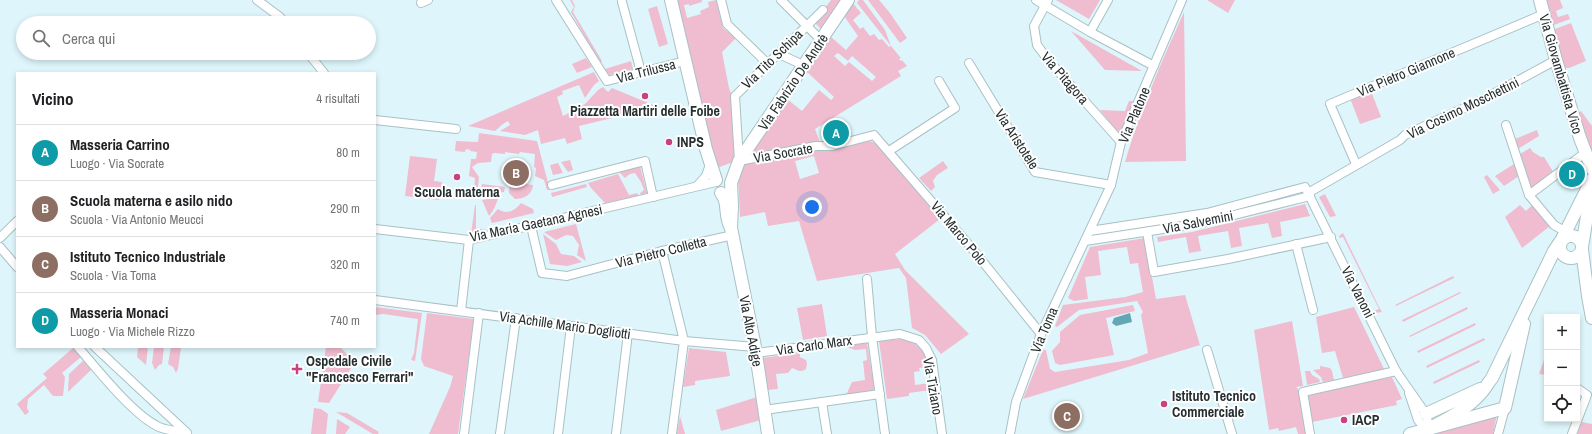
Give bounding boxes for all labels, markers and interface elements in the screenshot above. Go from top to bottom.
street label: Via Giovambattista Vico [1535,12,1587,136]
search box [16,16,376,60]
street label: Via Tito Schipa [738,25,807,93]
icon: search [30,27,52,49]
text: Cerca qui [62,28,115,49]
street label: Via Fabrizio De Andrè [754,30,832,134]
street label: Via Pietro Giannone [1354,43,1458,101]
street label: Via Pitagora [1037,48,1093,108]
street label: Via Trilussa [614,55,678,87]
street label: Via Cosimo Moschettini [1404,73,1522,143]
street label: Via Platone [1114,84,1154,146]
text: Vicino [32,87,74,110]
text: 4 risultati [316,90,360,107]
marker: Piazzetta Martiri delle Foibe [640,91,650,101]
place label: Piazzetta Martiri delle Foibe [570,102,720,120]
street label: Via Aristotele [991,106,1043,172]
pin: A [823,118,849,148]
place label: INPS [677,133,704,151]
text: Masseria Carrino [70,134,170,155]
marker: INPS [664,137,674,147]
street label: Via Socrate [752,139,814,167]
text: A [41,144,49,161]
text: 80 m [336,144,360,161]
text: Luogo · Via Socrate [70,155,164,172]
pin: B [503,158,529,188]
pin: D [1559,159,1585,189]
marker: Scuola materna [452,172,462,182]
place label: Scuola materna [414,183,500,201]
text: Scuola materna e asilo nido [70,190,233,211]
your location [802,197,822,217]
street label: Via Marco Polo [927,197,991,269]
text: B [41,200,49,217]
text: 290 m [330,200,360,217]
street label: Via Maria Gaetana Agnesi [468,200,604,246]
street label: Via Salvemini [1161,206,1235,238]
text: Scuola · Via Antonio Meucci [70,211,204,228]
street label: Via Pietro Colletta [614,232,709,272]
text: Istituto Tecnico Industriale [70,246,226,267]
text: C [41,256,49,273]
text: 320 m [330,256,360,273]
street label: Via Vanoni [1337,263,1379,321]
text: Scuola · Via Toma [70,267,156,284]
street label: Via Alto Adige [735,294,767,368]
text: Masseria Monaci [70,302,168,323]
street label: Via Toma [1026,304,1062,356]
street label: Via Achille Mario Dogliotti [498,307,632,343]
text: D [41,312,49,329]
text: 740 m [330,312,360,329]
map controls [1544,314,1580,422]
button: + [1544,314,1580,350]
text: Luogo · Via Michele Rizzo [70,323,195,340]
street label: Via Carlo Marx [775,331,853,359]
button: − [1544,350,1580,386]
place label: Ospedale Civile "Francesco Ferrari" [306,352,413,386]
street label: Via Tiziano [919,356,947,416]
marker: Ospedale Civile "Francesco Ferrari" [291,363,303,375]
button: locate [1544,386,1580,422]
place label: Istituto Tecnico Commerciale [1172,387,1256,421]
marker: Istituto Tecnico Commerciale [1159,399,1169,409]
pin: C [1054,401,1080,431]
place label: IACP [1352,411,1380,429]
marker: IACP [1339,415,1349,425]

